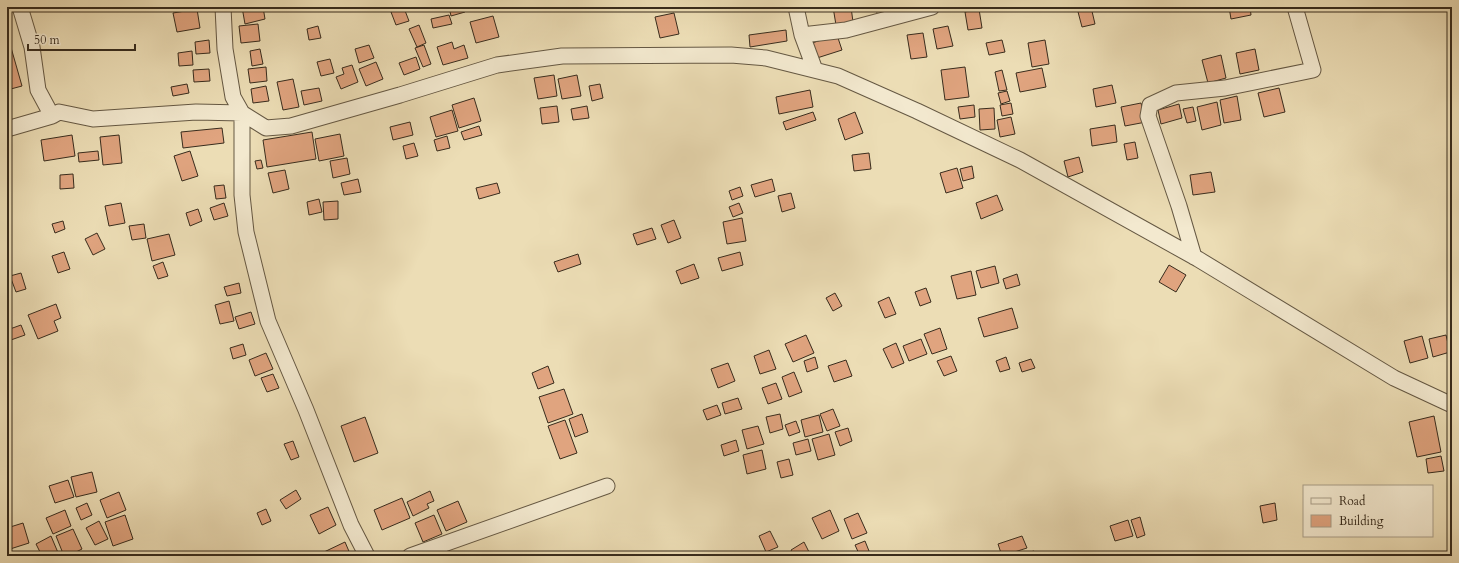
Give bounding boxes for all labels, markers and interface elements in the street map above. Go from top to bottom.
scale bar [28,26,135,52]
text: 50 m [34,32,61,48]
legend [1303,485,1433,537]
text: Road [1339,493,1366,509]
text: Building [1339,513,1384,529]

